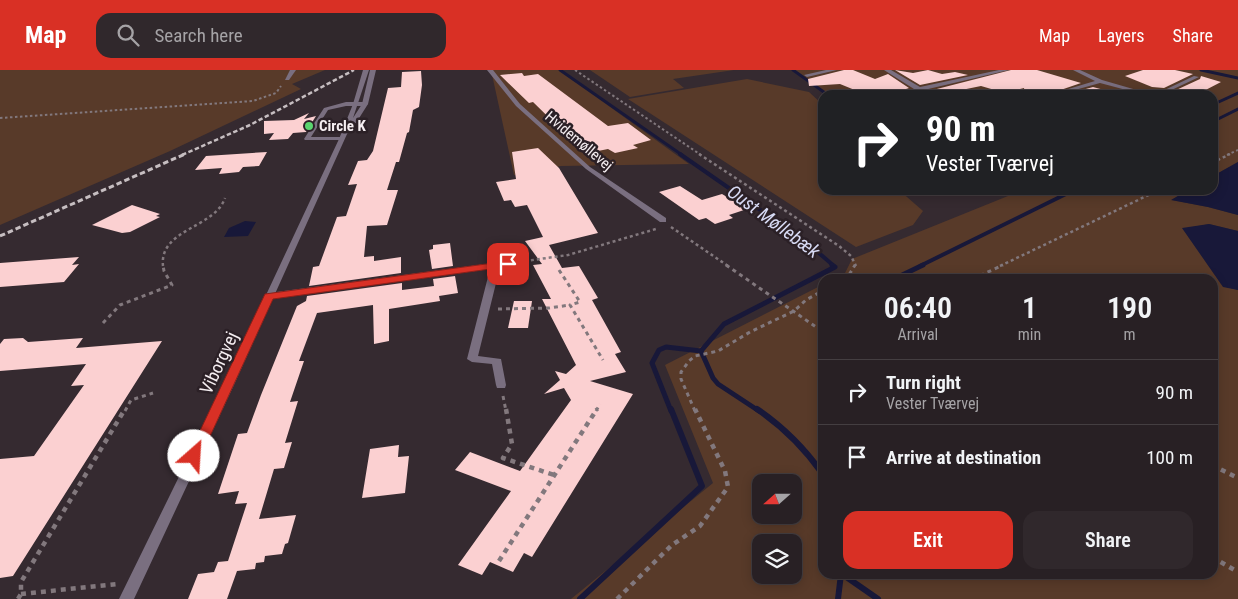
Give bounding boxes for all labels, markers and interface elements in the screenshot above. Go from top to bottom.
search box [96,13,446,58]
text: Map [25,21,66,49]
icon: search [114,21,142,49]
text: Search here [154,24,243,47]
text: Map [1039,25,1070,46]
text: Layers [1098,25,1145,46]
text: Share [1173,25,1213,46]
street label: Hvidemøllevej [541,107,617,175]
text: 90 m [926,109,995,150]
icon: right [843,110,908,175]
place label: Circle K [319,117,366,135]
marker: Circle K [303,120,315,132]
text: Vester Tværvej [926,151,1054,176]
water label: Oust Møllebæk [723,180,825,263]
pin [487,243,529,285]
icon: arrive [494,250,522,278]
text: 06:40 [884,290,952,325]
text: 1 [1022,290,1037,325]
text: 190 [1107,290,1152,325]
text: Arrival [898,325,938,344]
text: min [1018,325,1041,344]
text: m [1124,325,1136,344]
street label: Viborgvej [195,328,242,397]
text: Turn right [886,371,961,394]
icon: right [843,378,871,406]
text: 90 m [1156,381,1193,404]
text: Vester Tværvej [886,394,979,413]
position arrow [167,429,219,481]
icon: arrive [843,443,871,471]
text: Arrive at destination [886,446,1041,469]
text: 100 m [1146,446,1193,469]
north arrow [752,474,802,524]
map controls [752,474,802,584]
button: Exit [843,511,1013,569]
button: Share [1023,511,1193,569]
button: layers [752,534,802,584]

